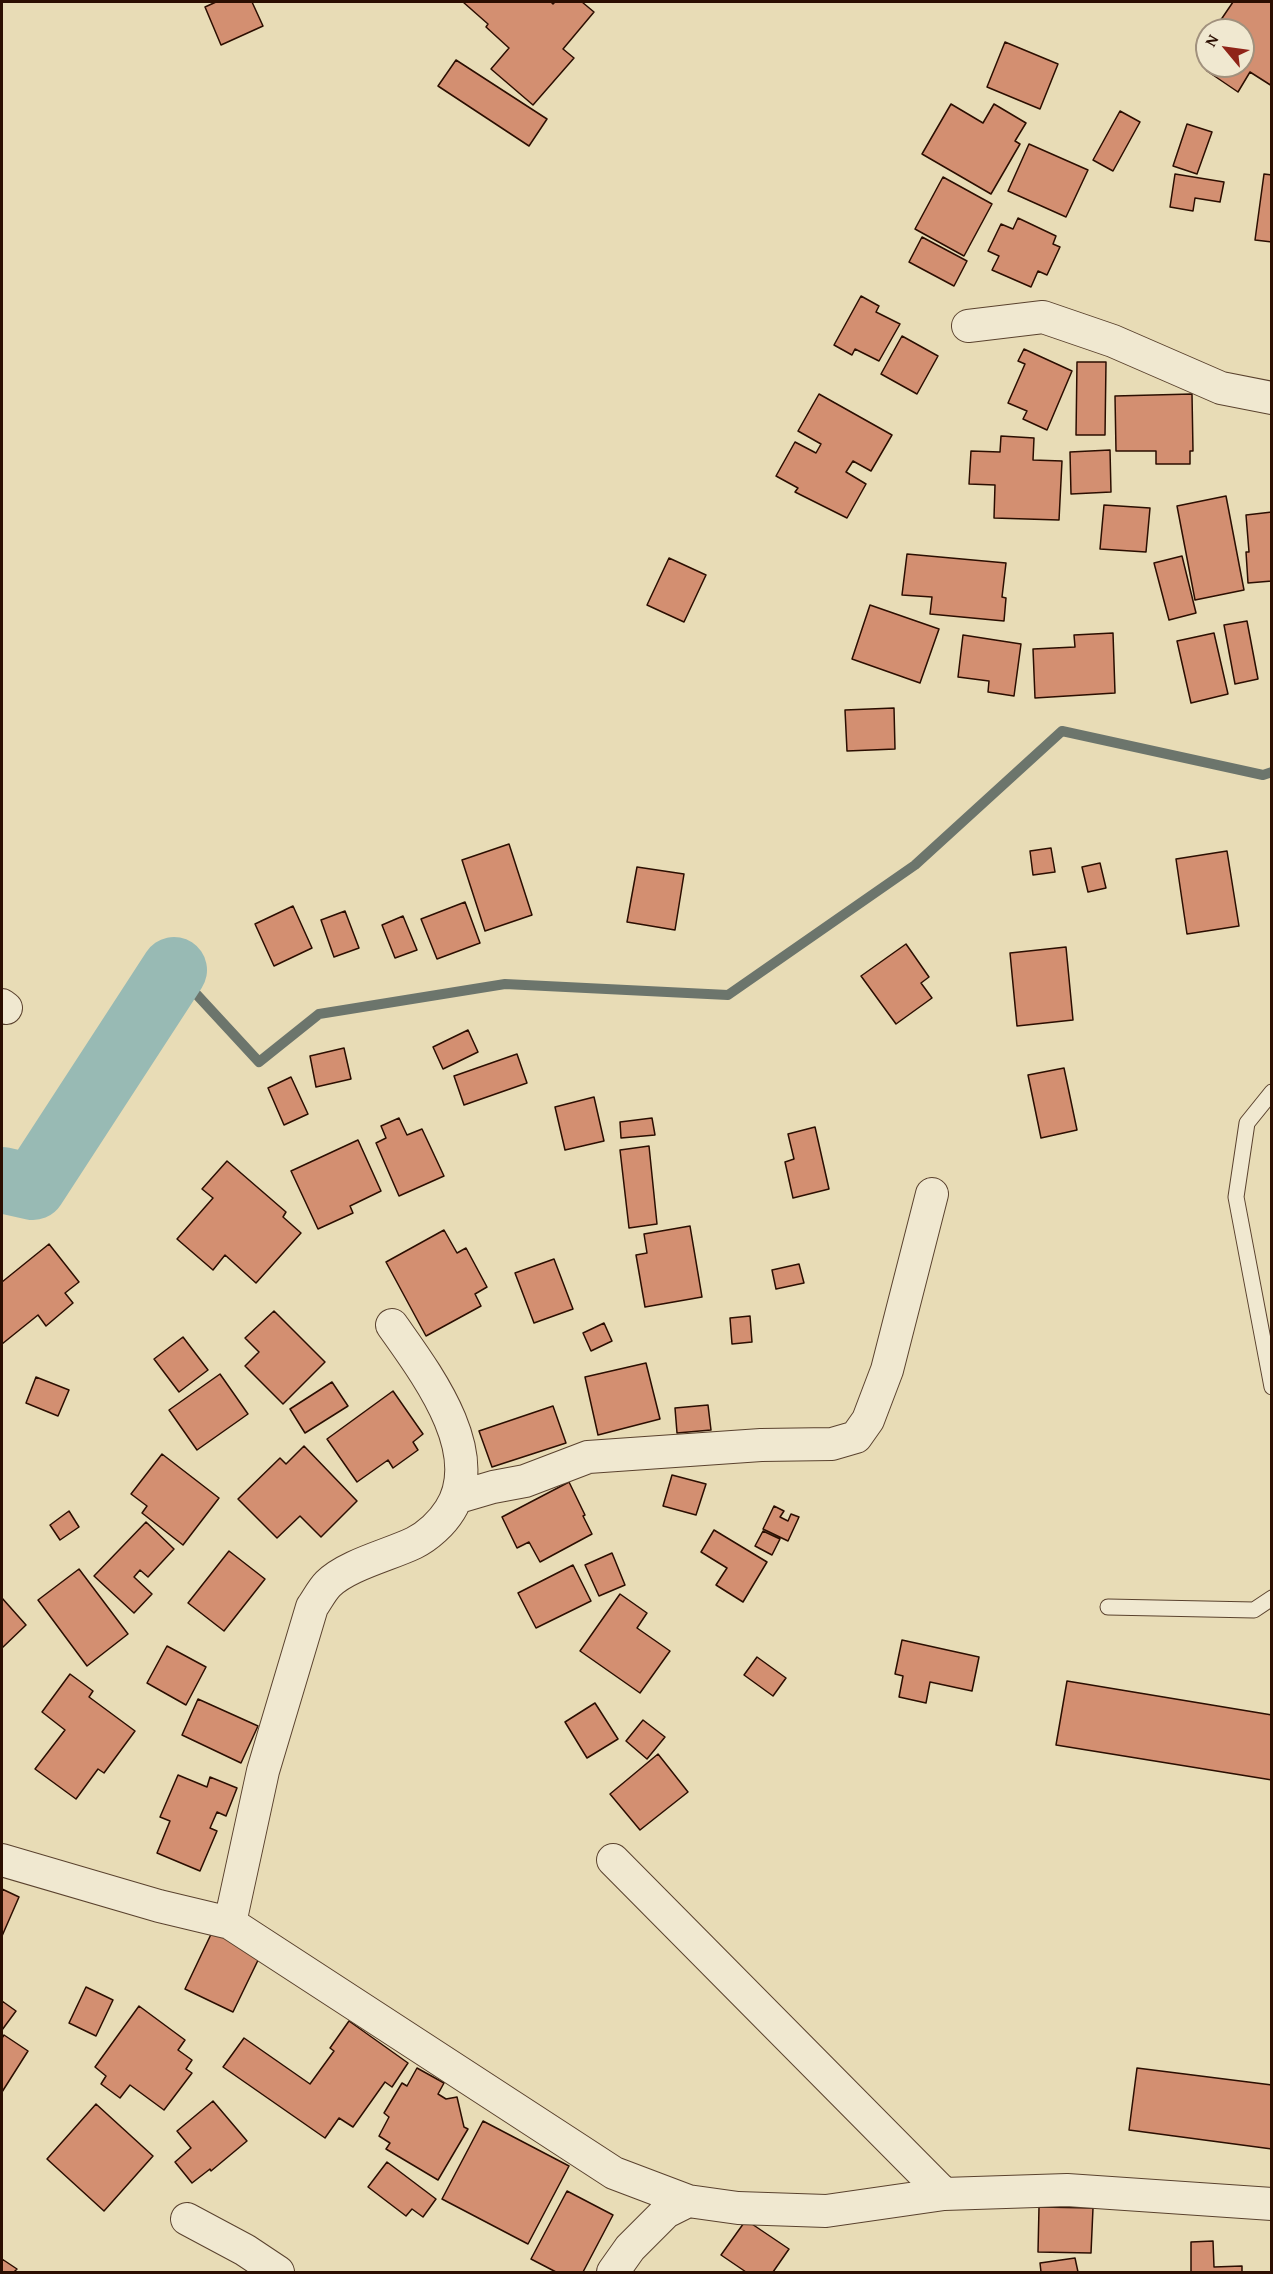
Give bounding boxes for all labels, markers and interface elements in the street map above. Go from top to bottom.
north arrow [1195,18,1255,78]
text: N [1198,30,1224,51]

